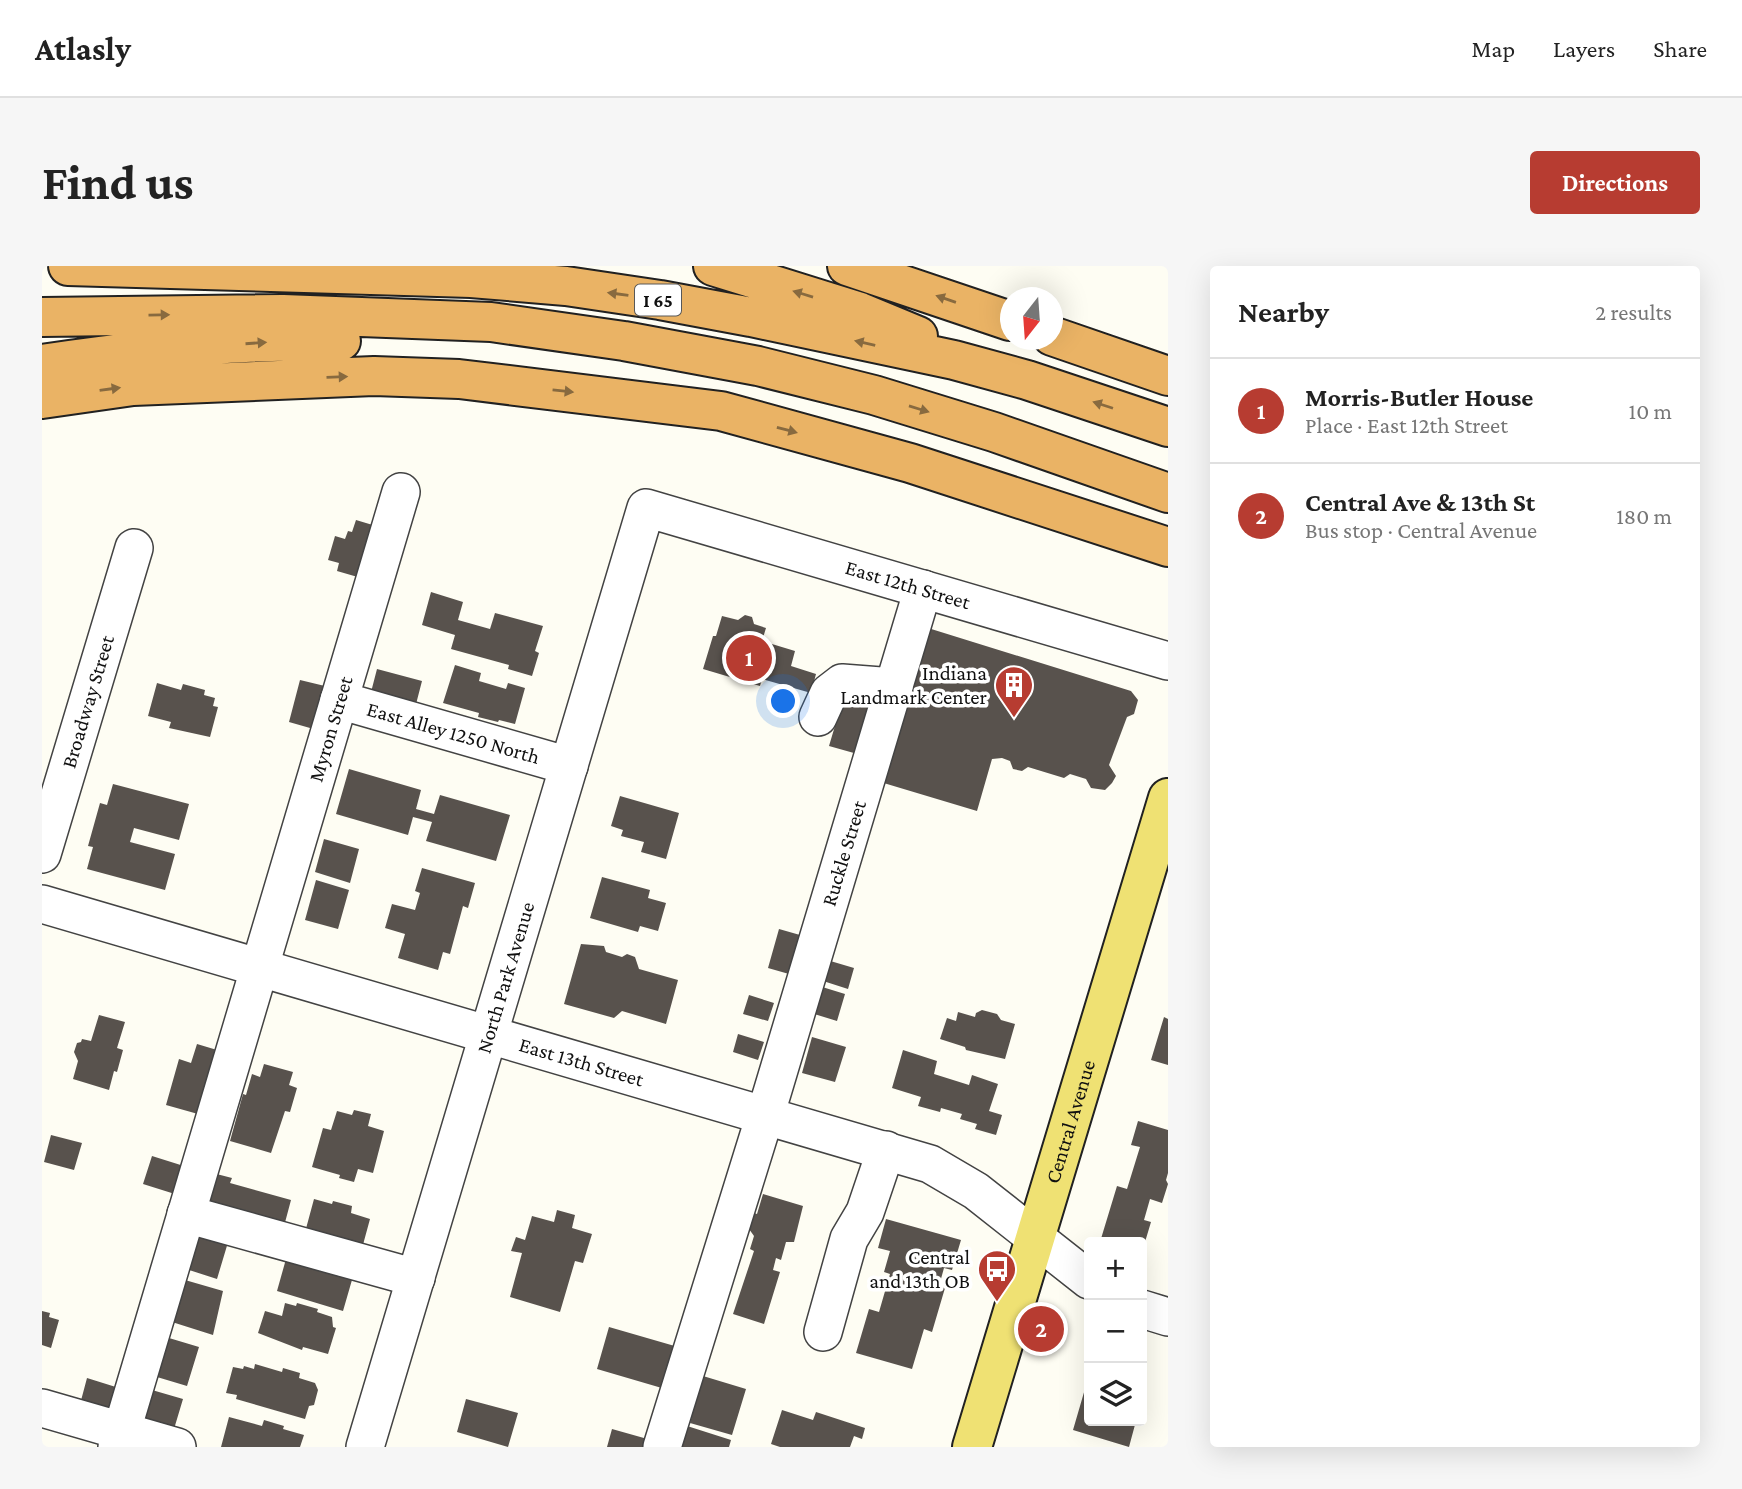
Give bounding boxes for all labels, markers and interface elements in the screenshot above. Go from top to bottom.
text: Atlasly [35,30,131,67]
text: Map [1471,35,1515,62]
text: Layers [1553,35,1615,62]
text: Share [1653,35,1707,62]
button: Directions [1530,151,1700,214]
text: Find us [42,155,194,210]
road number: I 65 [635,284,681,316]
north arrow [1000,287,1063,350]
one-way arrow [607,288,629,299]
one-way arrow [793,288,814,299]
one-way arrow [935,293,956,304]
text: Nearby [1238,295,1329,328]
text: 2 results [1595,299,1672,325]
one-way arrow [148,309,170,321]
one-way arrow [245,337,267,348]
one-way arrow [854,337,876,348]
one-way arrow [326,372,348,383]
text: Morris-Butler House [1305,383,1533,412]
one-way arrow [99,384,121,395]
one-way arrow [553,386,575,397]
text: 1 [1257,398,1265,424]
text: 10 m [1629,398,1672,424]
one-way arrow [1093,399,1114,410]
one-way arrow [908,404,929,414]
text: Place · East 12th Street [1305,412,1508,438]
one-way arrow [777,425,798,435]
text: Central Ave & 13th St [1305,488,1535,517]
text: 2 [1255,503,1267,529]
text: 180 m [1616,503,1672,529]
text: Bus stop · Central Avenue [1305,517,1537,543]
street label: East 12th Street [843,555,974,615]
street label: Broadway Street [56,631,119,771]
pin: 1 [726,632,772,684]
place label: Indiana Landmark Center [840,661,988,709]
building icon: Indiana Landmark Center [993,664,1035,719]
street label: Myron Street [303,672,358,785]
your location [766,684,800,718]
street label: East Alley 1250 North [364,697,543,769]
street label: Ruckle Street [817,797,871,909]
street label: North Park Avenue [471,899,539,1056]
street label: East 13th Street [516,1032,647,1092]
street label: Central Avenue [1040,1057,1100,1186]
map controls [1084,1237,1147,1426]
button: + [1084,1237,1147,1300]
place label: Central and 13th OB [869,1245,970,1293]
bus stop icon: Central and 13th OB [976,1248,1018,1303]
button: − [1084,1300,1147,1363]
pin: 2 [1018,1303,1064,1355]
button: layers [1084,1363,1147,1426]

